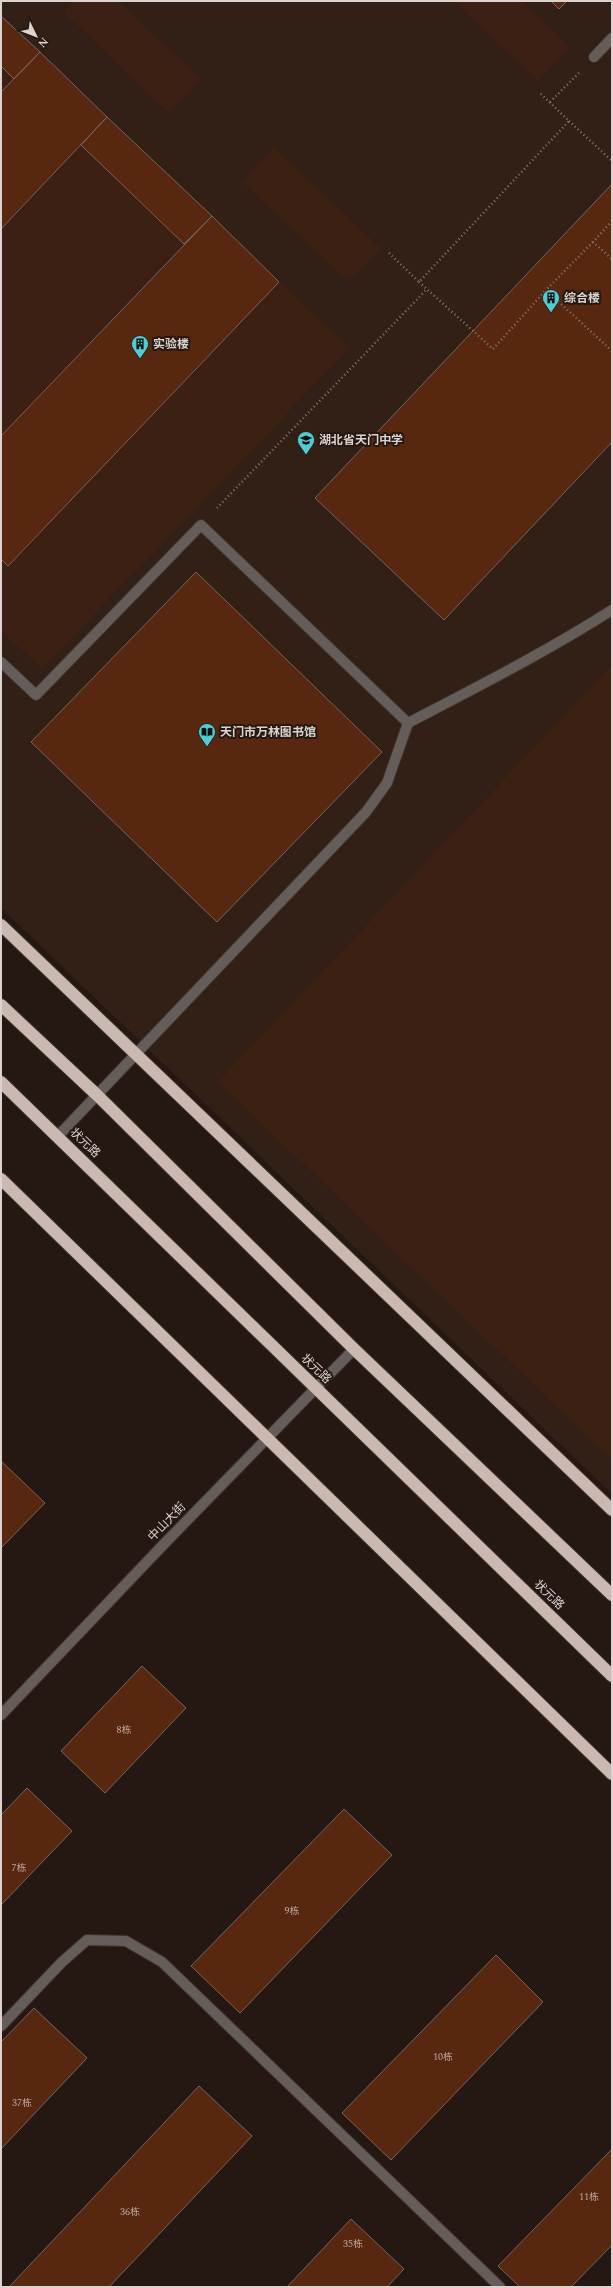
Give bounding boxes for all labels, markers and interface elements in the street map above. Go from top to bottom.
north arrow [16,16,56,56]
text: N [34,33,52,52]
building icon: 综合楼 [541,288,561,313]
place label: 综合楼 [564,289,600,308]
building icon: 实验楼 [130,334,150,359]
place label: 实验楼 [153,335,189,354]
school or university icon: 湖北省天门中学 [296,430,316,455]
place label: 湖北省天门中学 [319,431,403,450]
library icon: 天门市万林图书馆 [197,722,217,747]
place label: 天门市万林图书馆 [220,723,316,742]
street label: 状元路 [65,1124,105,1162]
street label: 状元路 [296,1350,336,1388]
street label: 中山大街 [143,1498,191,1546]
street label: 状元路 [529,1576,569,1614]
house number: 8栋 [117,1722,132,1738]
house number: 7栋 [12,1860,27,1876]
house number: 9栋 [285,1903,300,1919]
house number: 10栋 [433,2049,453,2065]
house number: 37栋 [12,2095,32,2111]
house number: 11栋 [579,2189,599,2205]
house number: 36栋 [120,2204,140,2220]
house number: 35栋 [343,2236,363,2252]

